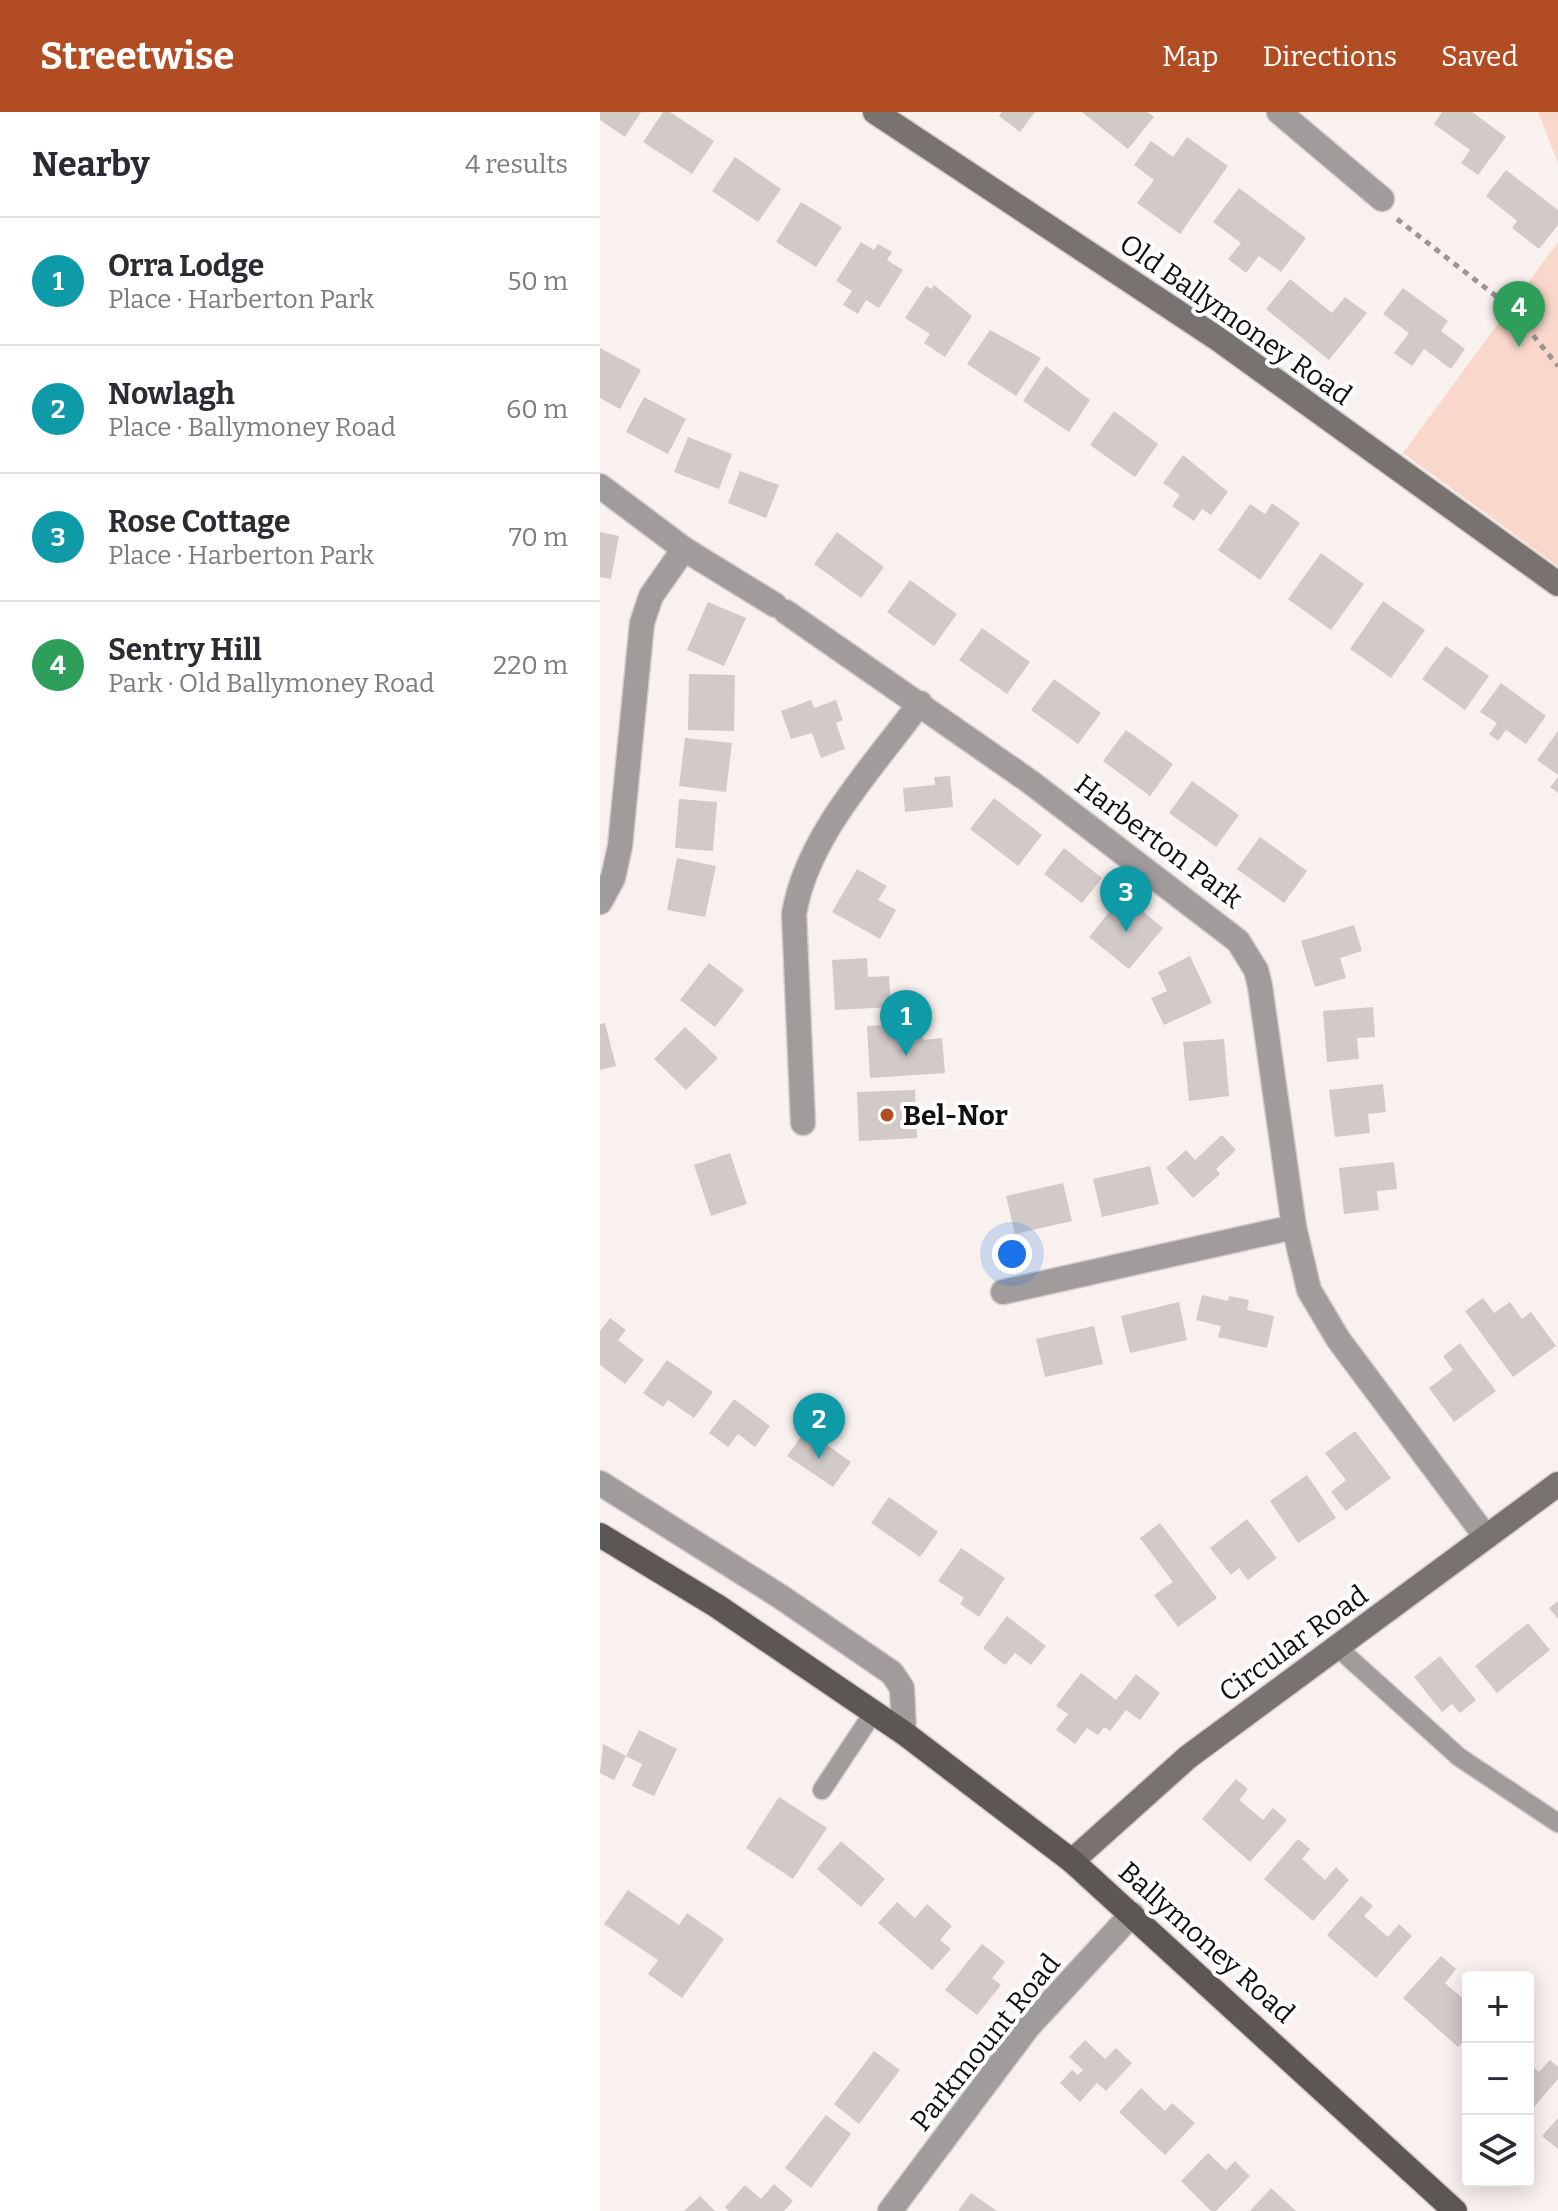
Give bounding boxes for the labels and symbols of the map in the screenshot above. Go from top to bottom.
street label: Old Ballymoney Road [1113,227,1358,412]
pin: 4 [1493,281,1545,347]
street label: Harberton Park [1068,768,1249,915]
pin: 3 [1100,866,1152,932]
pin: 1 [880,990,932,1056]
place label: Bel-Nor [903,1099,1008,1132]
marker: Bel-Nor [878,1106,896,1124]
your location [992,1234,1032,1274]
pin: 2 [793,1393,845,1459]
street label: Circular Road [1213,1579,1374,1708]
street label: Ballymoney Road [1112,1855,1301,2030]
street label: Parkmount Road [904,1947,1067,2137]

